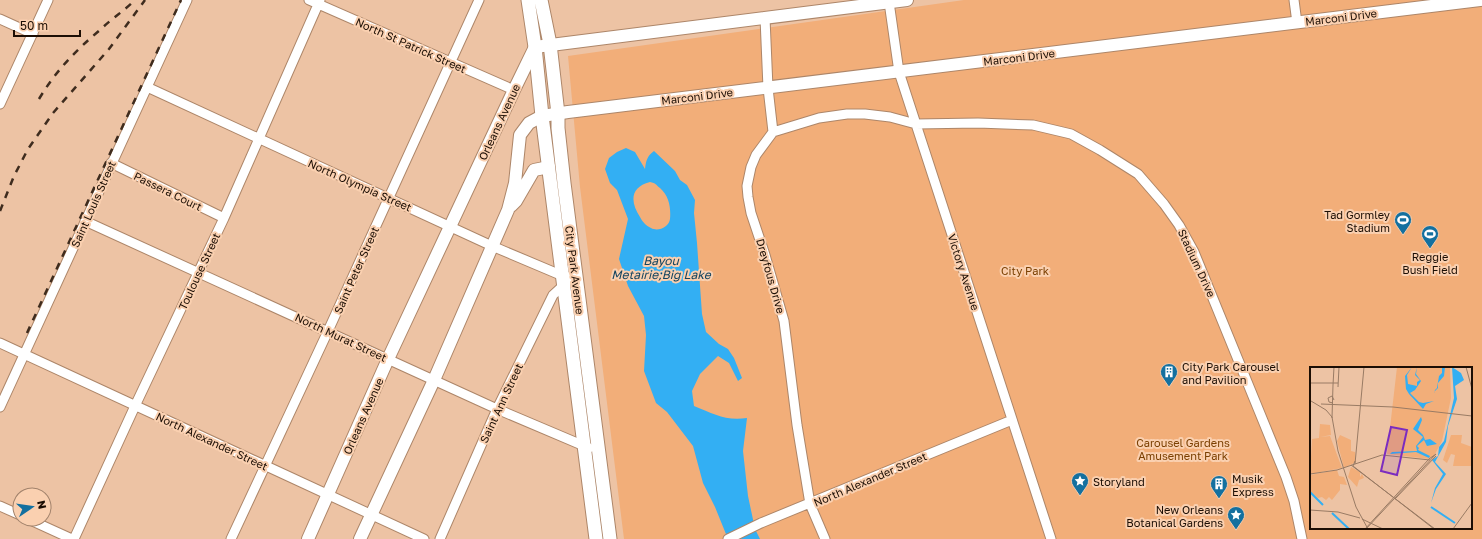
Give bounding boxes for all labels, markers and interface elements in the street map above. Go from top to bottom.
street label: Marconi Drive [1304,6,1378,28]
scale bar [14,12,80,38]
street label: North St Patrick Street [354,15,468,75]
text: 50 m [20,18,48,33]
street label: Marconi Drive [982,46,1056,68]
street label: Orleans Avenue [476,82,522,162]
street label: Marconi Drive [660,85,734,107]
street label: North Olympia Street [306,156,414,214]
street label: Saint Louis Street [68,159,118,249]
street label: Passera Court [132,169,204,213]
place label: Tad Gormley Stadium [1324,208,1390,234]
sports icon: Tad Gormley Stadium [1393,210,1413,235]
street label: Saint Peter Street [331,224,381,316]
sports icon: Reggie Bush Field [1420,224,1440,249]
street label: City Park Avenue [563,225,587,315]
street label: Stadium Drive [1176,227,1218,299]
street label: Toulouse Street [176,231,222,311]
street label: Victory Avenue [946,232,982,312]
street label: Dreyfous Drive [754,237,788,315]
place label: Reggie Bush Field [1402,250,1458,276]
water label: Bayou Metairie;Big Lake [611,253,712,282]
park label: City Park [1001,264,1049,277]
street label: North Murat Street [293,310,389,364]
place label: City Park Carousel and Pavilion [1182,360,1280,386]
street label: Saint Ann Street [477,361,525,445]
building icon: City Park Carousel and Pavilion [1159,362,1179,387]
inset map [1310,367,1472,529]
street label: Orleans Avenue [340,376,386,456]
street label: North Alexander Street [154,409,270,473]
park label: Carousel Gardens Amusement Park [1136,436,1230,462]
street label: North Alexander Street [811,449,929,509]
place icon: Storyland [1070,471,1090,496]
place label: Musik Express [1232,472,1274,498]
building icon: Musik Express [1209,474,1229,499]
place label: Storyland [1093,475,1145,488]
north arrow [12,487,52,527]
text: N [35,499,50,510]
place label: New Orleans Botanical Gardens [1126,503,1223,529]
place icon: New Orleans Botanical Gardens [1226,505,1246,530]

